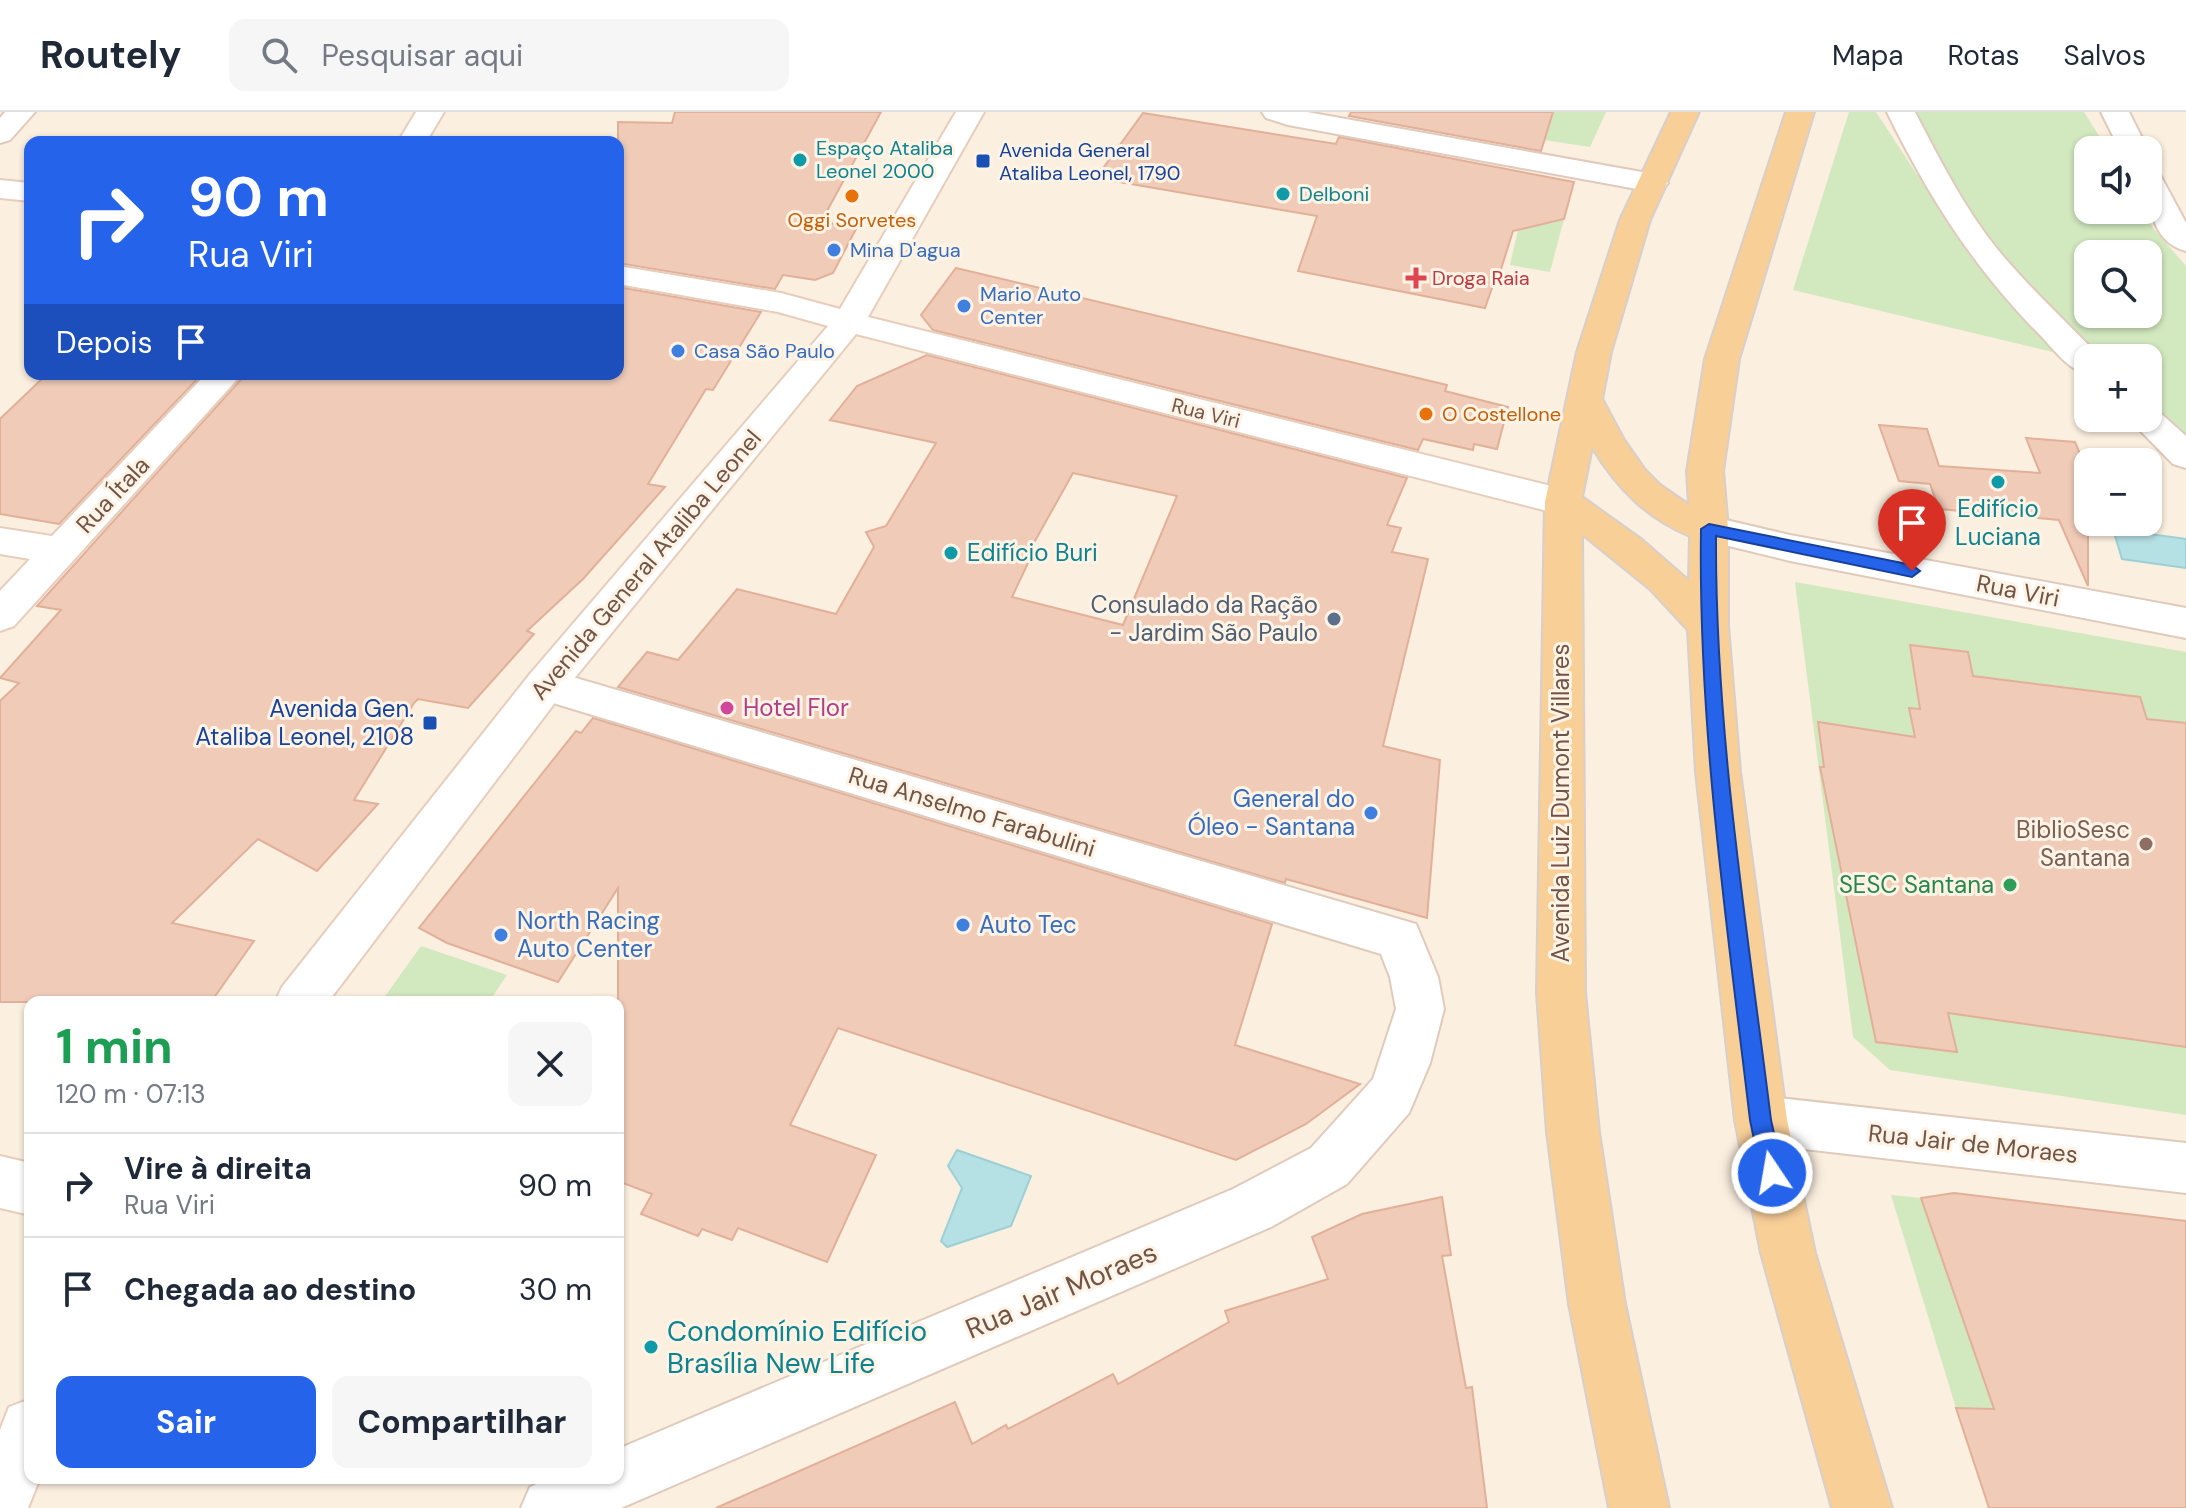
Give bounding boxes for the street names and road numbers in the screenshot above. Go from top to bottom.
street label: Rua Viri [1169,392,1243,434]
street label: Avenida General Ataliba Leonel [523,423,768,706]
street label: Rua Ítala [69,450,156,540]
street label: Rua Viri [1974,567,2062,614]
street label: Avenida Luiz Dumont Villares [1545,643,1576,963]
street label: Rua Anselmo Farabulini [845,759,1099,864]
street label: Rua Jair de Moraes [1867,1117,2079,1170]
street label: Rua Jair Moraes [960,1233,1163,1348]

